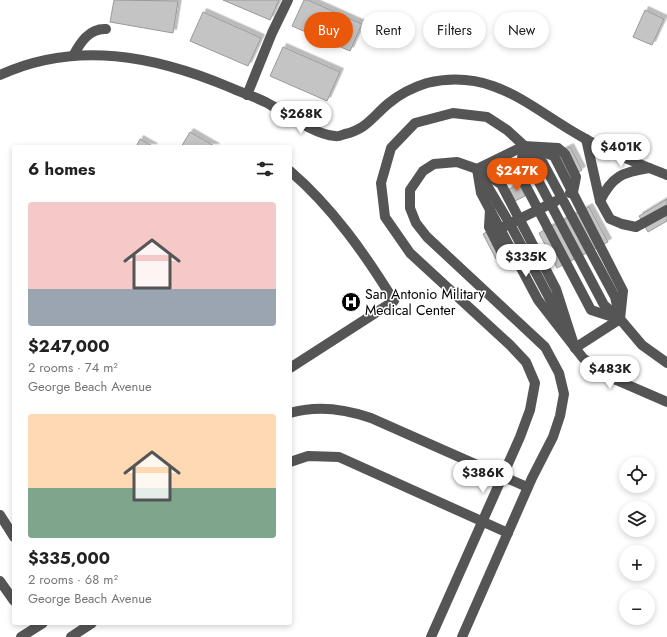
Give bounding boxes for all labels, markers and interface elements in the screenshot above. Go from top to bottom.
chip: Buy [304,12,353,48]
chip: Rent [361,12,415,48]
chip: Filters [423,12,486,48]
chip: New [494,12,549,48]
pin: $268K [273,101,329,135]
text: $268K [280,104,322,123]
pin: $401K [593,134,649,168]
text: $401K [600,137,642,156]
text: 6 homes [28,157,96,181]
icon: filters [254,158,276,180]
pin: $247K [489,158,545,192]
text: $247K [496,161,538,180]
icon: home [116,228,188,300]
pin: $335K [498,244,554,278]
text: $335K [505,247,547,266]
place label: San Antonio Military Medical Center [365,284,486,320]
hospital icon: San Antonio Military Medical Center [340,291,362,313]
text: $247,000 [28,334,109,358]
pin: $483K [582,356,638,390]
text: 2 rooms · 74 m² [28,358,118,377]
text: $483K [589,359,631,378]
text: George Beach Avenue [28,377,152,396]
icon: home [116,440,188,512]
map controls [619,457,655,625]
button: locate [619,457,655,493]
pin: $386K [455,460,511,494]
text: $386K [462,463,504,482]
button: layers [619,501,655,537]
button: + [619,545,655,581]
text: $335,000 [28,546,110,570]
text: 2 rooms · 68 m² [28,570,118,589]
text: George Beach Avenue [28,589,152,608]
button: − [619,589,655,625]

